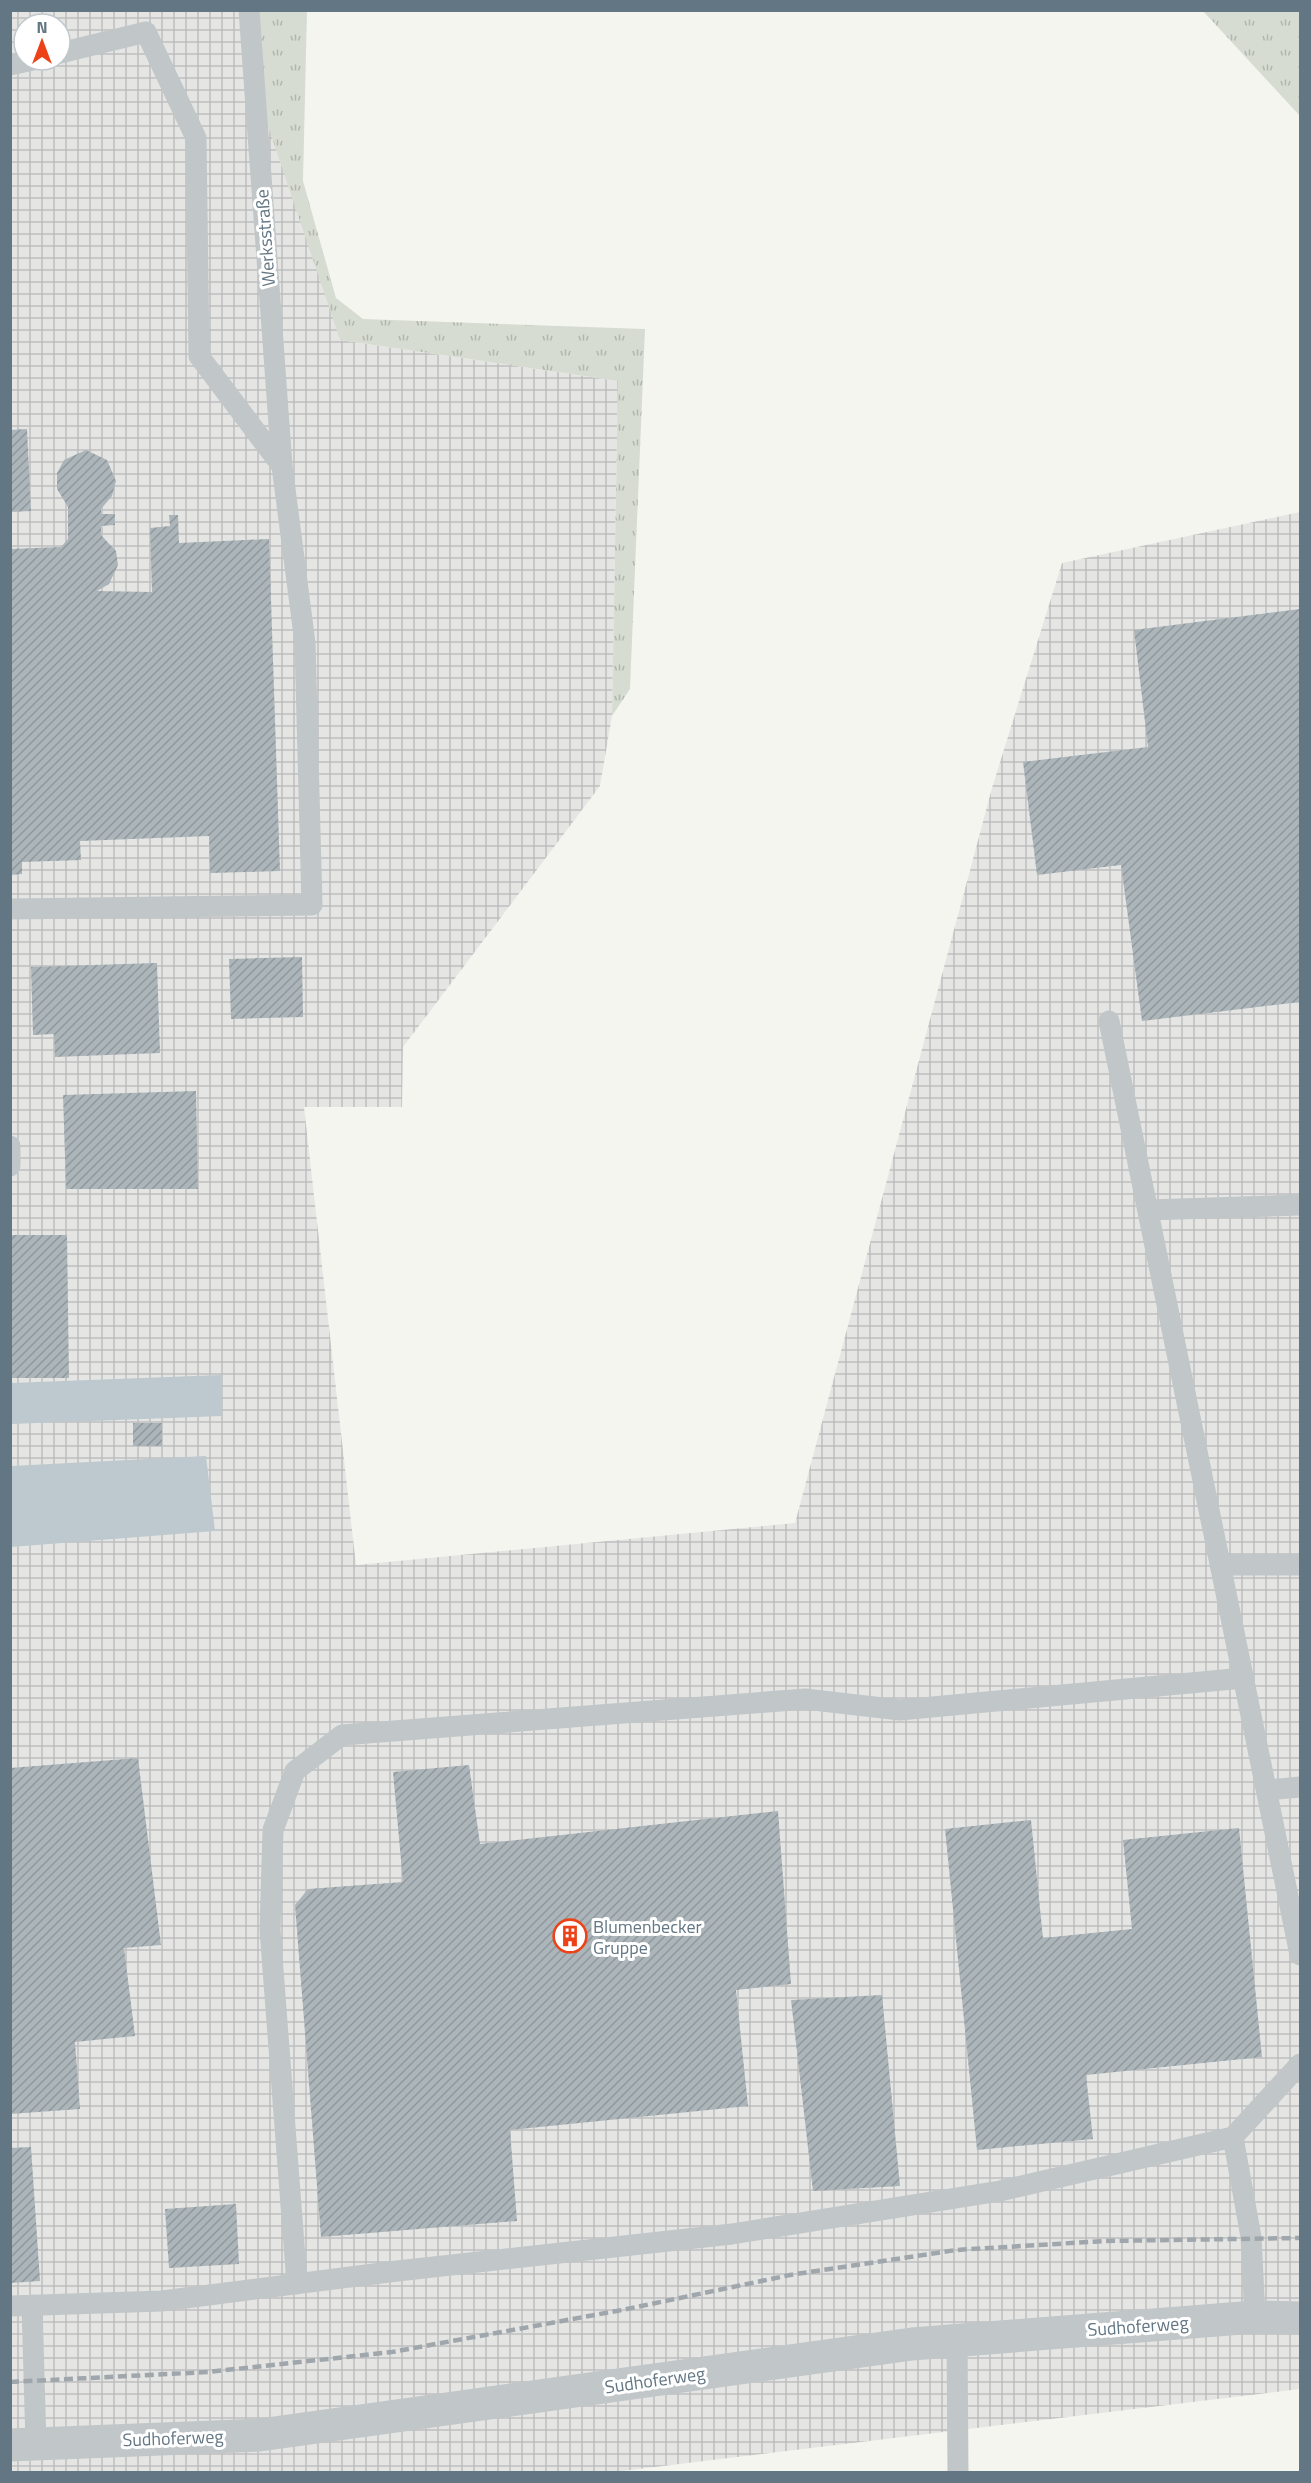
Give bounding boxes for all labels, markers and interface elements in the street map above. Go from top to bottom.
north arrow [12,12,72,72]
text: N [36,15,48,39]
street label: Werksstraße [248,189,282,287]
place label: Blumenbecker Gruppe [593,1913,702,1961]
building icon: Blumenbecker Gruppe [552,1918,588,1954]
street label: Sudhoferweg [1087,2309,1189,2343]
street label: Sudhoferweg [603,2360,707,2400]
street label: Sudhoferweg [122,2423,224,2453]

